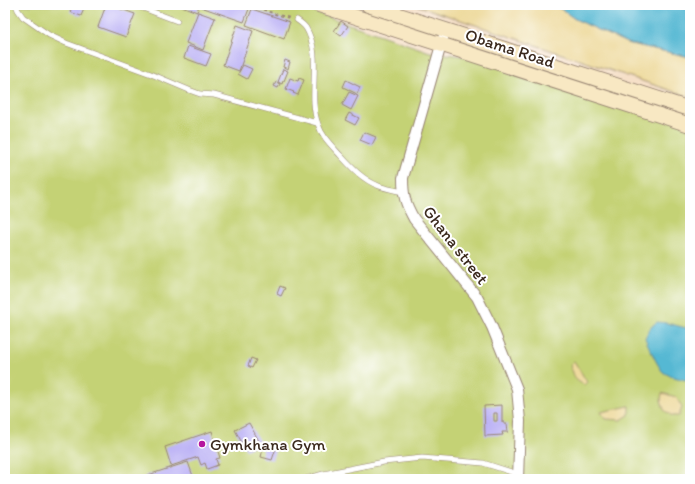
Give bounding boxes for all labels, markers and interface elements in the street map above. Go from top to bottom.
street label: Obama Road [463,24,558,72]
street label: Ghana street [419,202,493,288]
place label: Gymkhana Gym [210,434,326,454]
marker: Gymkhana Gym [197,439,207,449]

